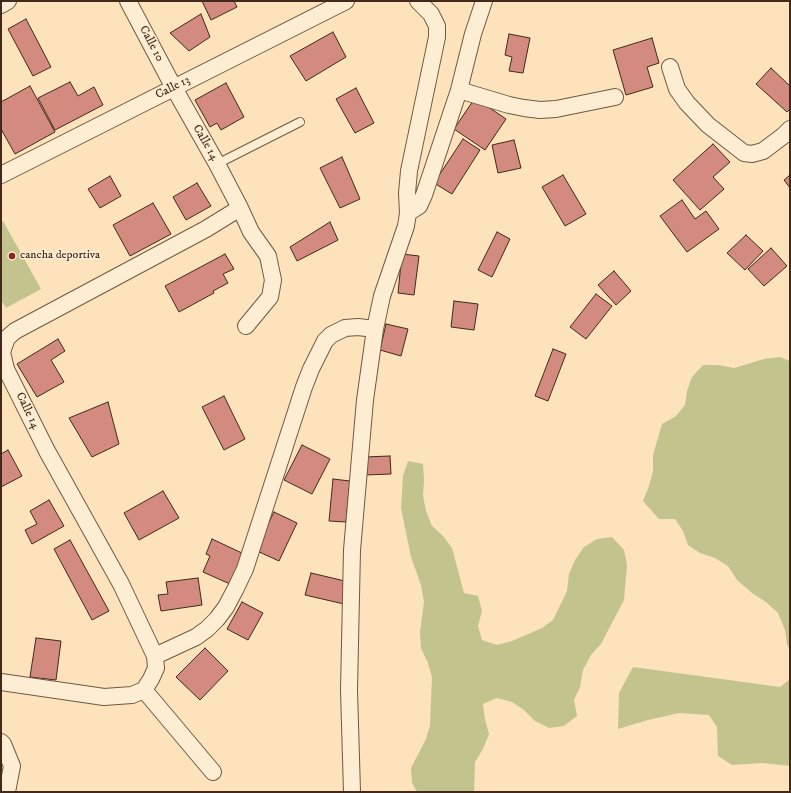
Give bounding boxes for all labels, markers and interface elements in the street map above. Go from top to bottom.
street label: Calle 10 [136,24,166,64]
street label: Calle 13 [153,73,193,103]
street label: Calle 14 [189,122,221,164]
place label: cancha deportiva [20,249,100,263]
marker: cancha deportiva [7,251,17,261]
street label: Calle 14 [12,390,42,432]

